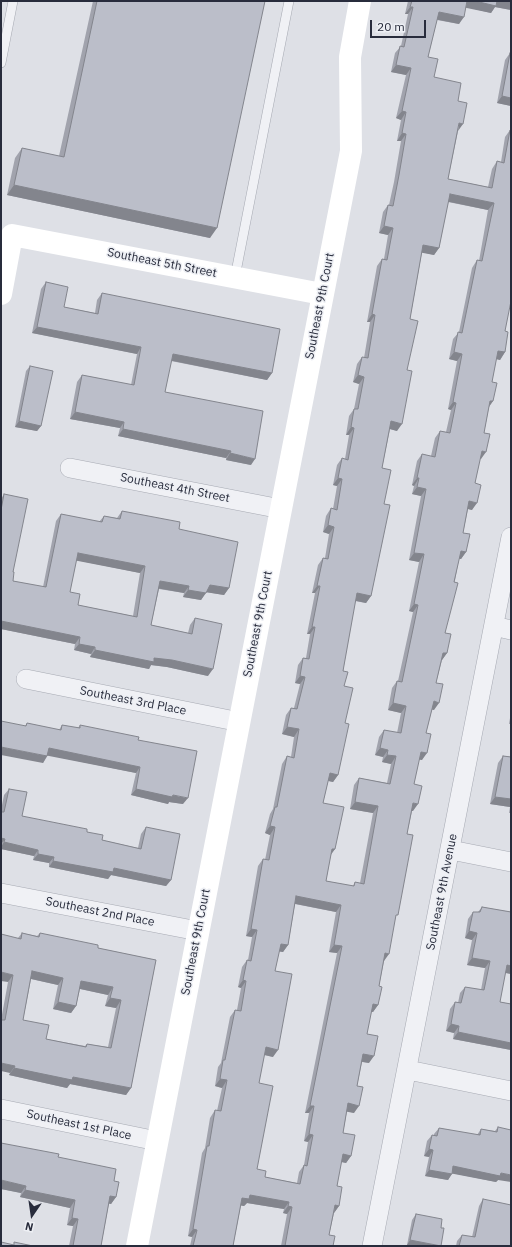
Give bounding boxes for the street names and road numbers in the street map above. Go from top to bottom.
street label: Southeast 5th Street [106,245,218,281]
street label: Southeast 9th Court [303,252,337,360]
street label: Southeast 4th Street [119,470,231,506]
street label: Southeast 9th Court [241,570,275,678]
street label: Southeast 3rd Place [79,684,187,718]
street label: Southeast 9th Avenue [424,832,460,952]
street label: Southeast 9th Court [179,888,213,996]
street label: Southeast 2nd Place [44,894,156,930]
street label: Southeast 1st Place [25,1107,133,1143]

